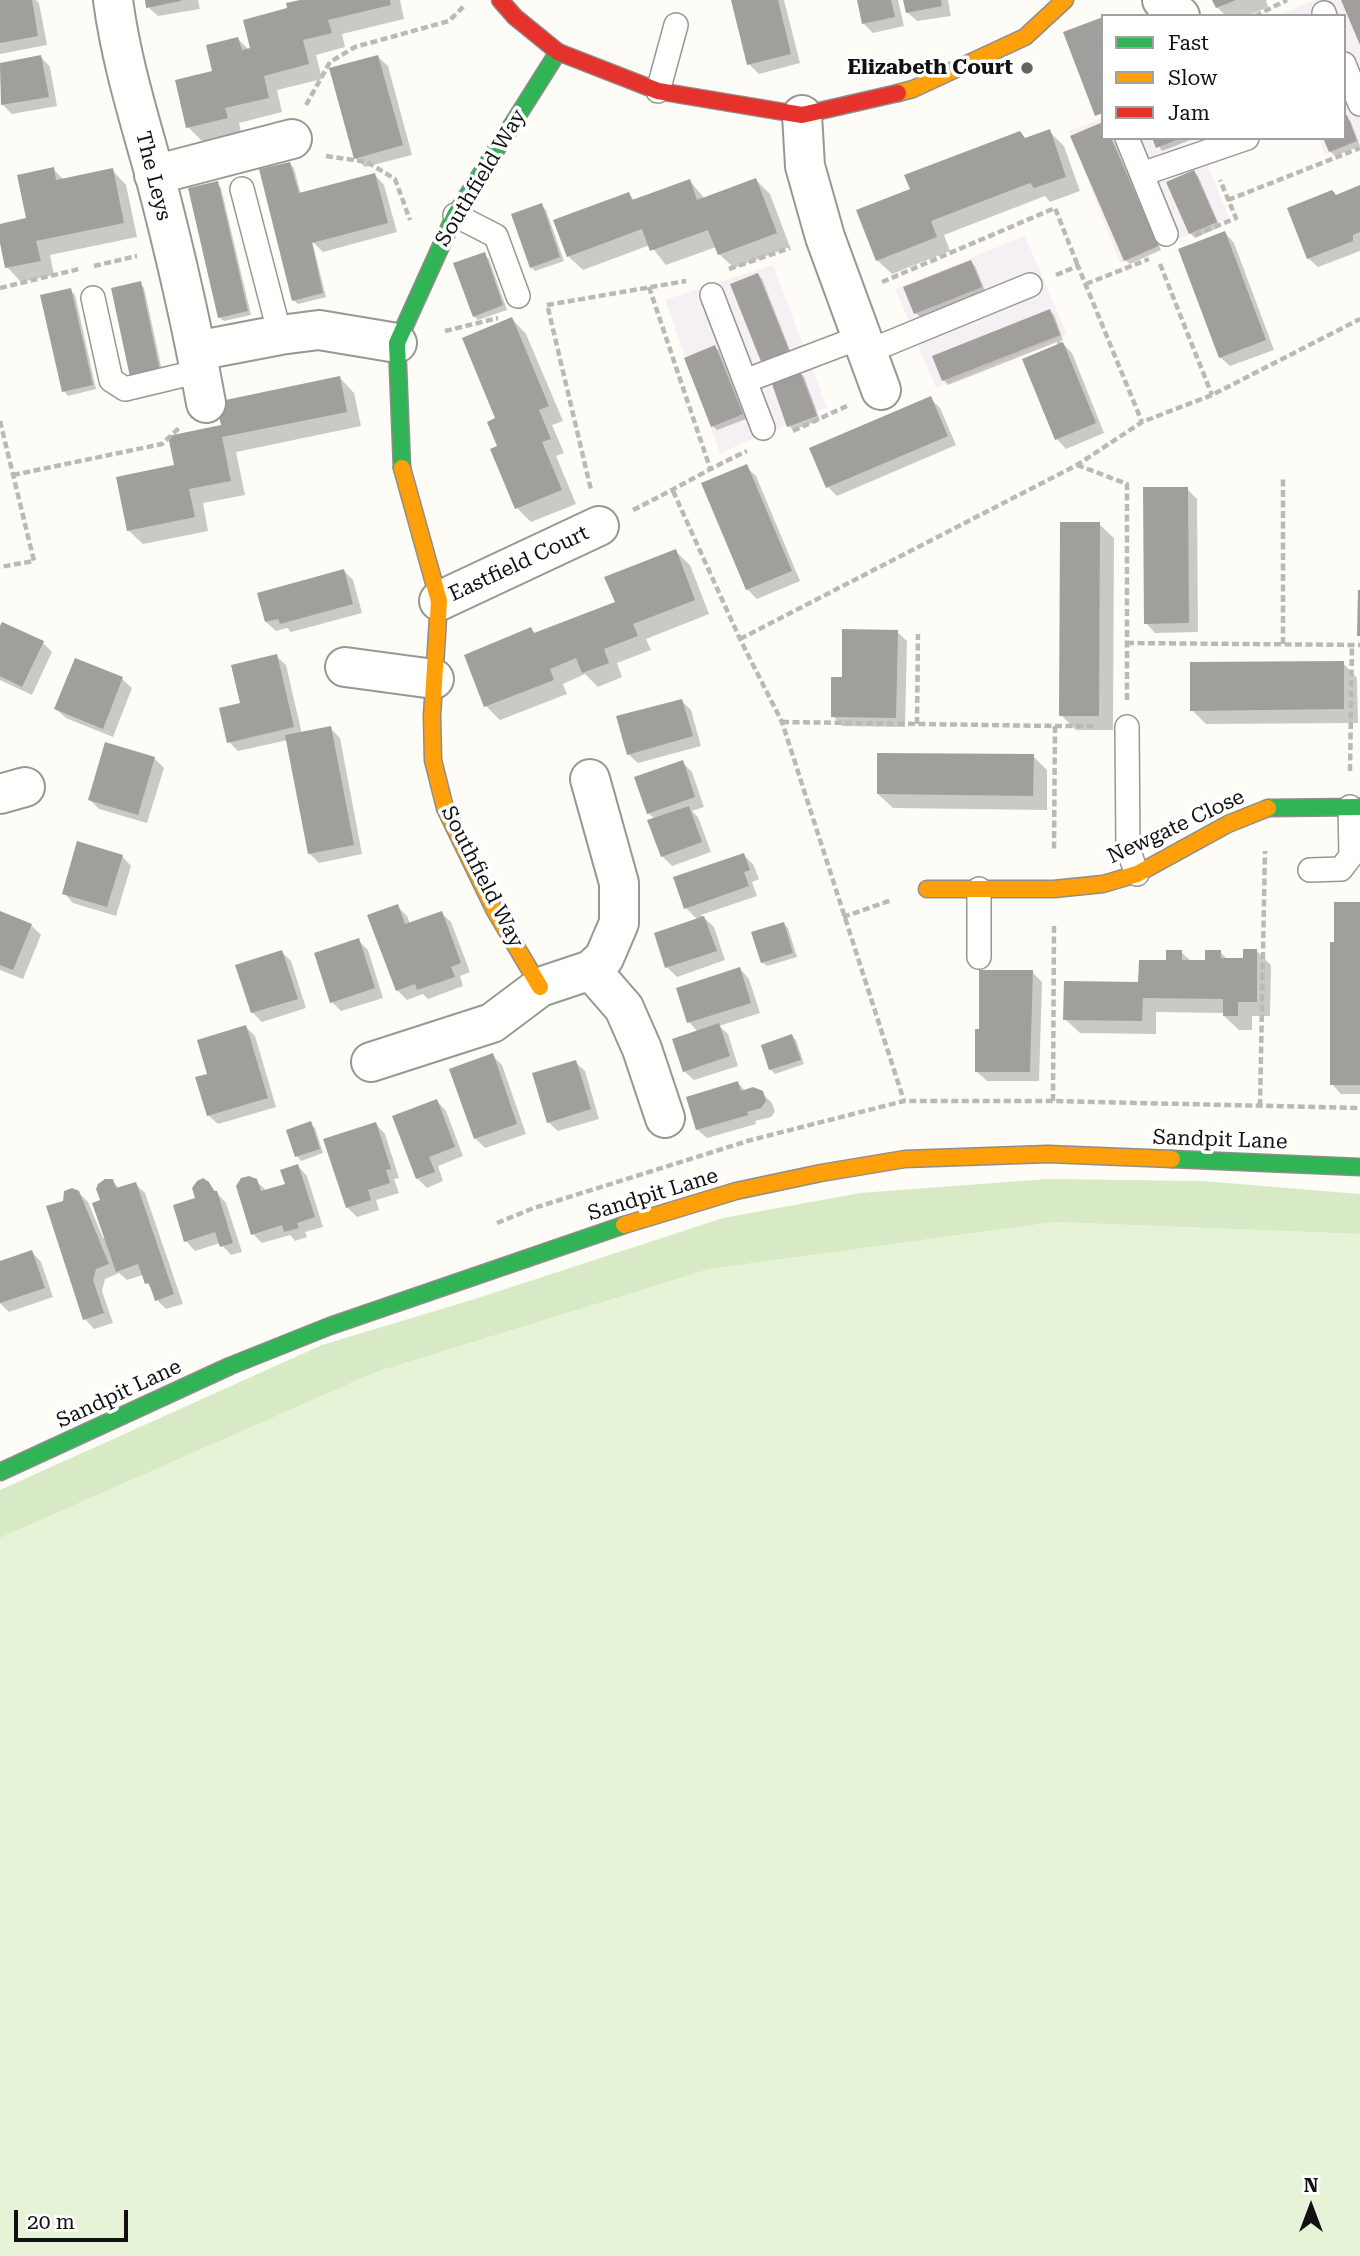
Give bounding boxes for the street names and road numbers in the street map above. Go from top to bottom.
street label: Southfield Way [430,105,532,251]
street label: The Leys [130,129,176,223]
street label: Eastfield Court [445,521,593,607]
street label: Newgate Close [1104,784,1248,870]
street label: Southfield Way [436,802,528,952]
street label: Sandpit Lane [1152,1125,1288,1155]
street label: Sandpit Lane [585,1163,721,1227]
street label: Sandpit Lane [53,1354,185,1434]

